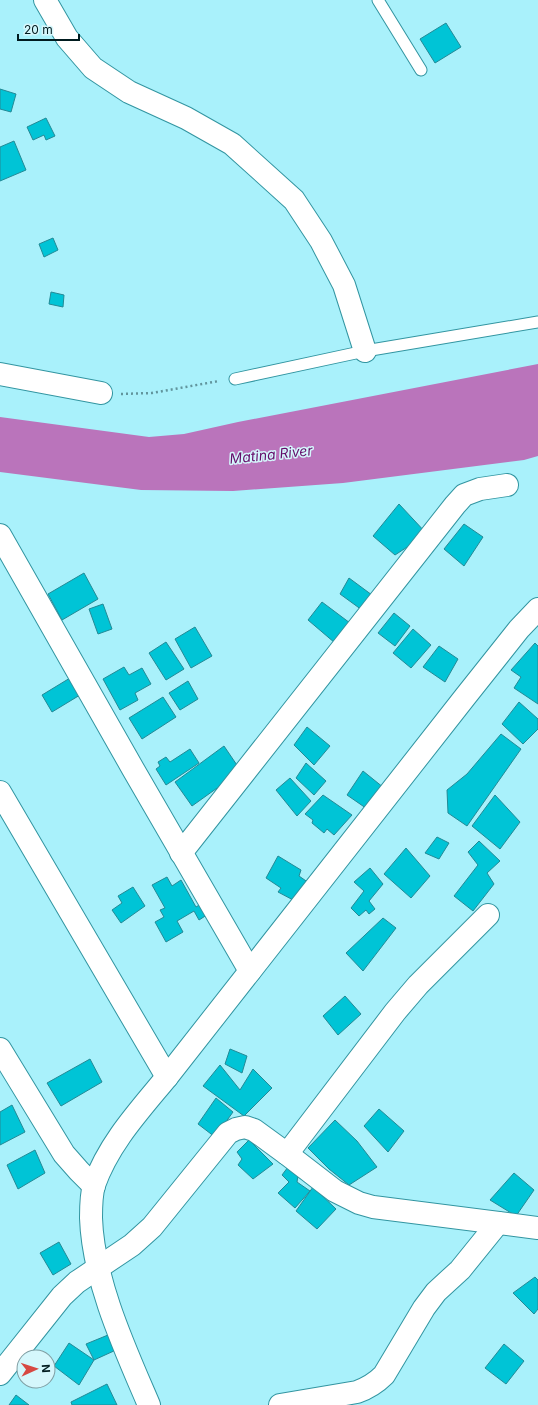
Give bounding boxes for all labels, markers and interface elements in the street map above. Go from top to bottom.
scale bar [18,16,79,42]
text: 20 m [24,22,53,37]
water label: Matina River [229,441,314,467]
north arrow [16,1349,56,1389]
text: N [39,1364,53,1373]

